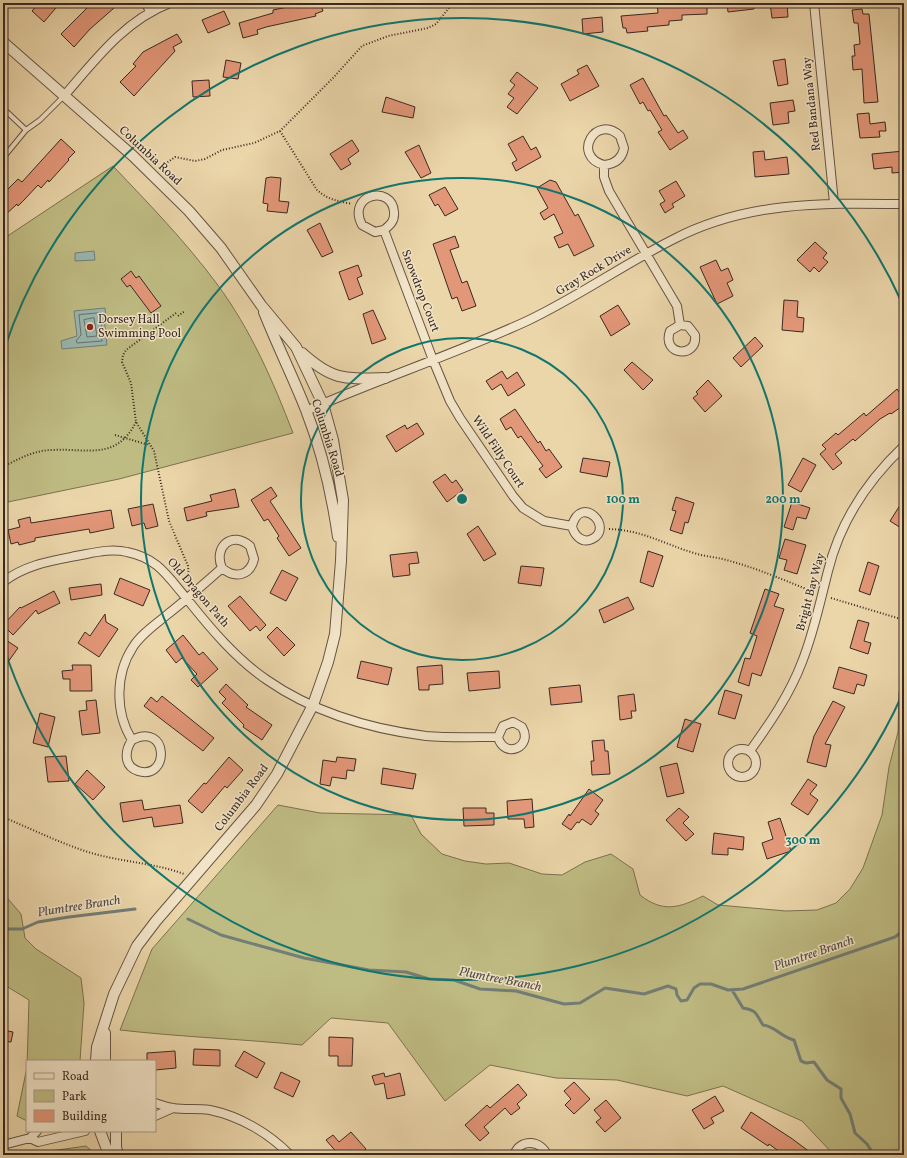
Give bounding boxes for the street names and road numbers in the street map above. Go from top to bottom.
street label: Red Bandana Way [799,56,825,152]
street label: Columbia Road [115,123,185,190]
street label: Gray Rock Drive [553,242,635,300]
street label: Snowdrop Court [397,248,443,334]
street label: Columbia Road [307,397,347,479]
street label: Wild Filly Court [468,413,528,491]
street label: Bright Bay Way [793,551,829,633]
street label: Old Dragon Path [163,555,233,631]
street label: Columbia Road [211,761,273,835]

